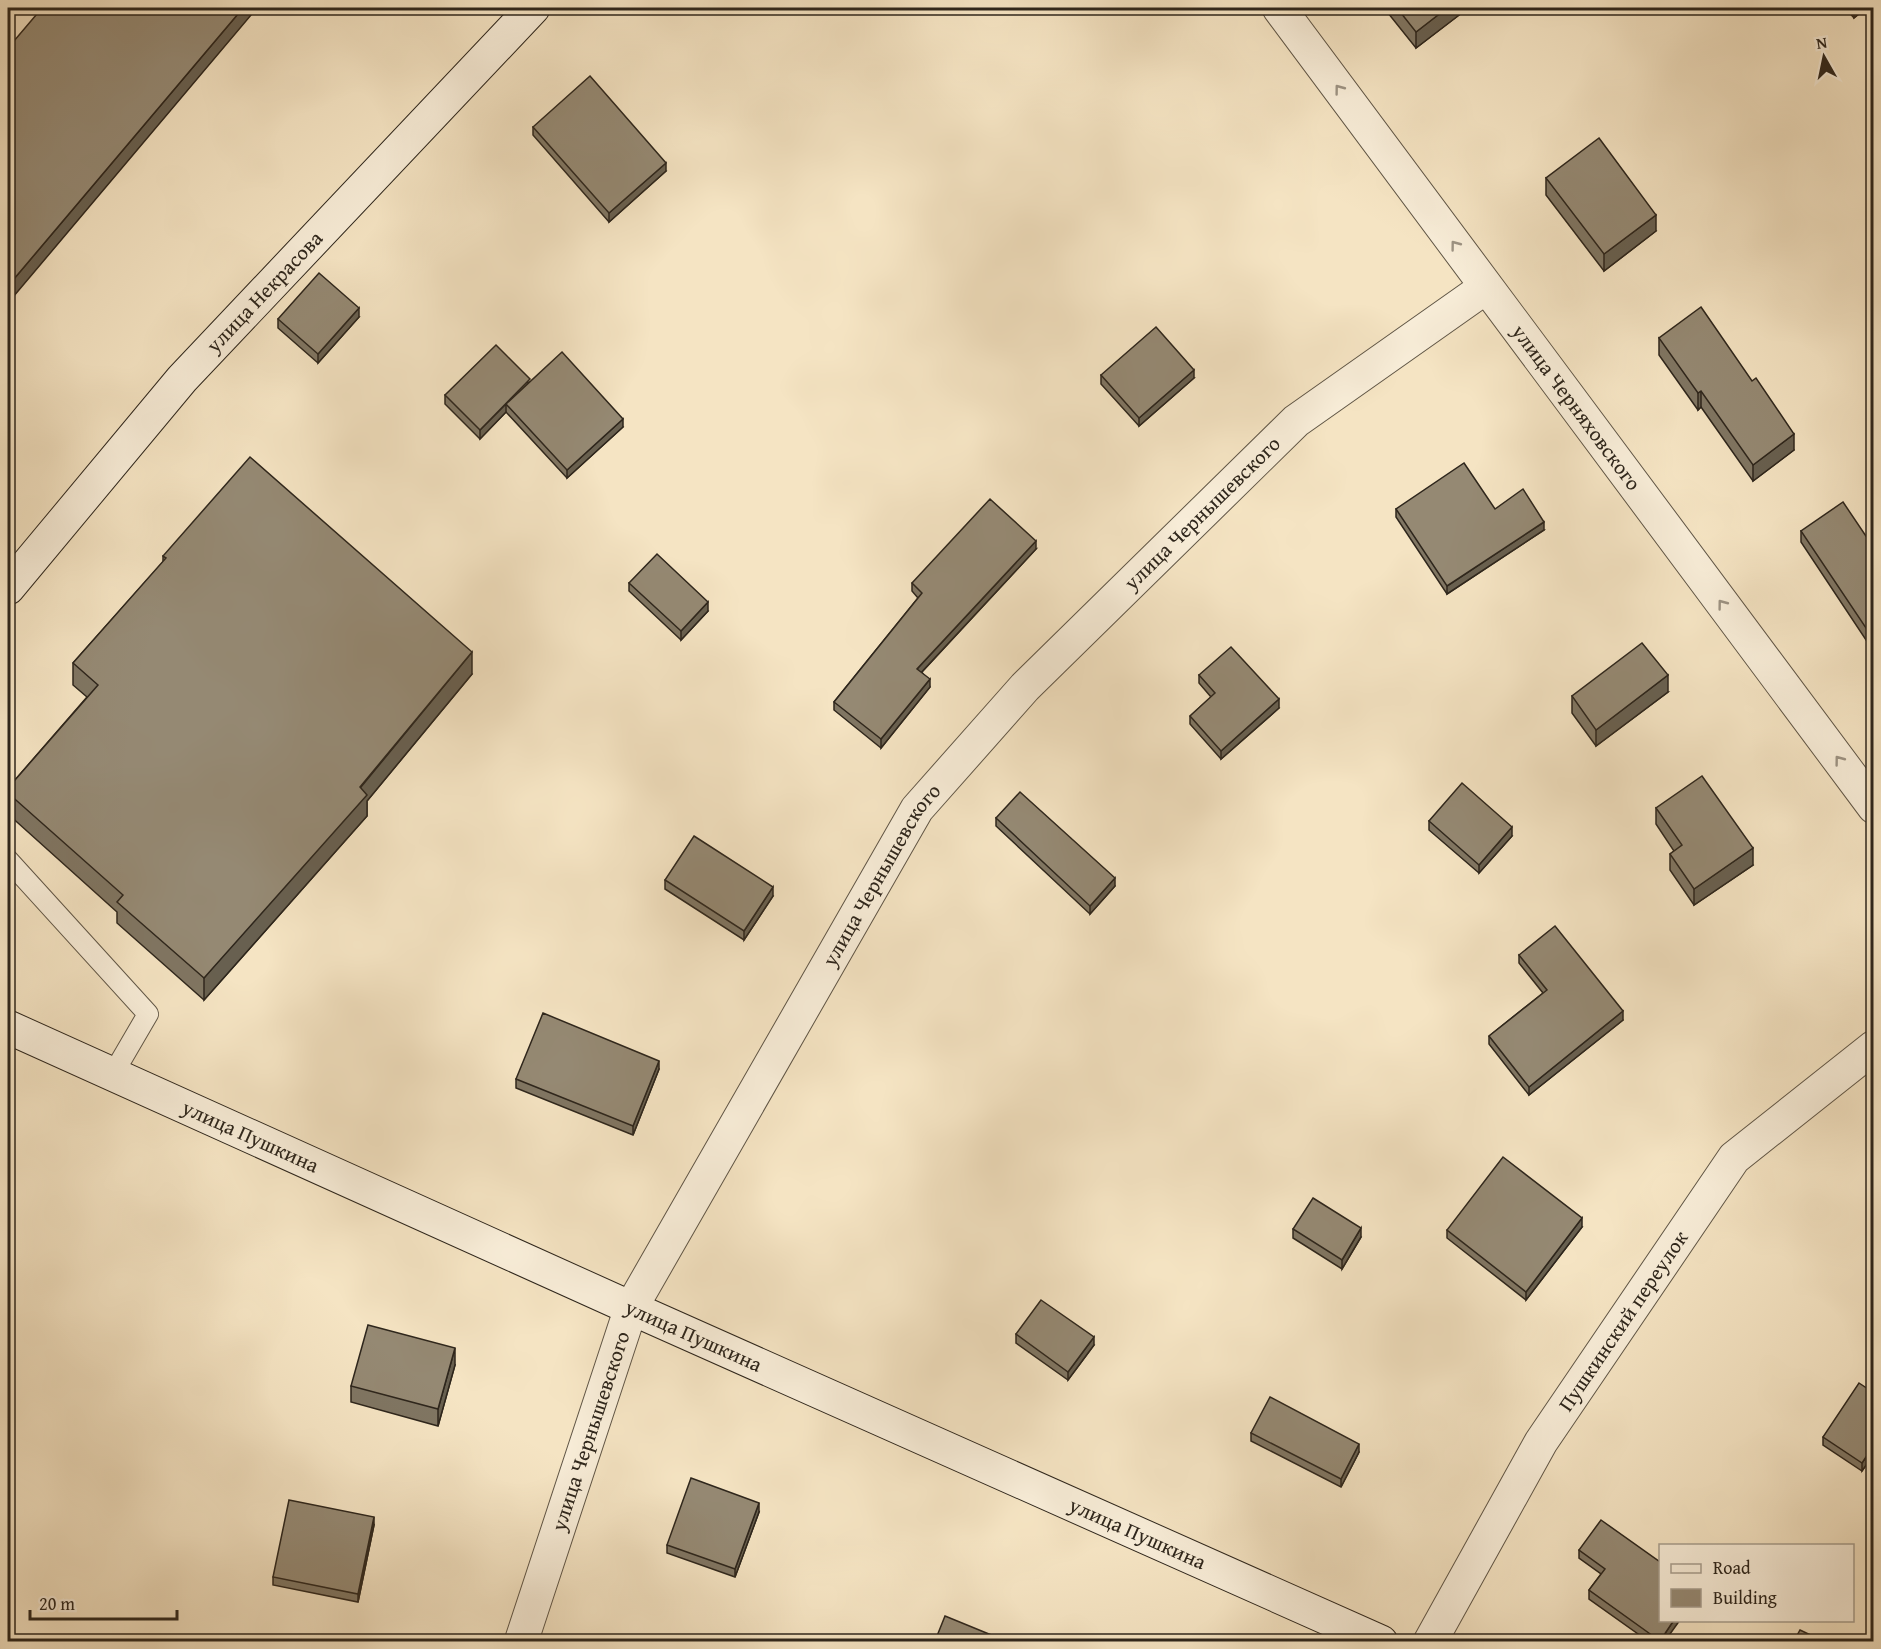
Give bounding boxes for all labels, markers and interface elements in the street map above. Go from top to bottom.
north arrow [1794,27,1854,87]
text: N [1814,29,1829,55]
one-way arrow [1335,84,1346,95]
street label: улица Некрасова [198,223,330,360]
one-way arrow [1452,241,1463,252]
street label: улица Черняховского [1504,317,1649,497]
street label: улица Чернышевского [1116,428,1287,598]
one-way arrow [1718,599,1729,610]
one-way arrow [1835,756,1846,767]
street label: улица Чернышевского [813,776,948,973]
street label: улица Пушкина [176,1091,324,1180]
street label: Пушкинский переулок [1550,1224,1695,1417]
street label: улица Пушкина [619,1291,767,1380]
street label: улица Чернышевского [542,1327,637,1536]
street label: улица Пушкина [1063,1489,1211,1577]
legend [1659,1544,1854,1622]
text: Road [1713,1554,1751,1581]
scale bar [30,1583,177,1621]
text: Building [1713,1584,1777,1611]
text: 20 m [39,1590,75,1617]

